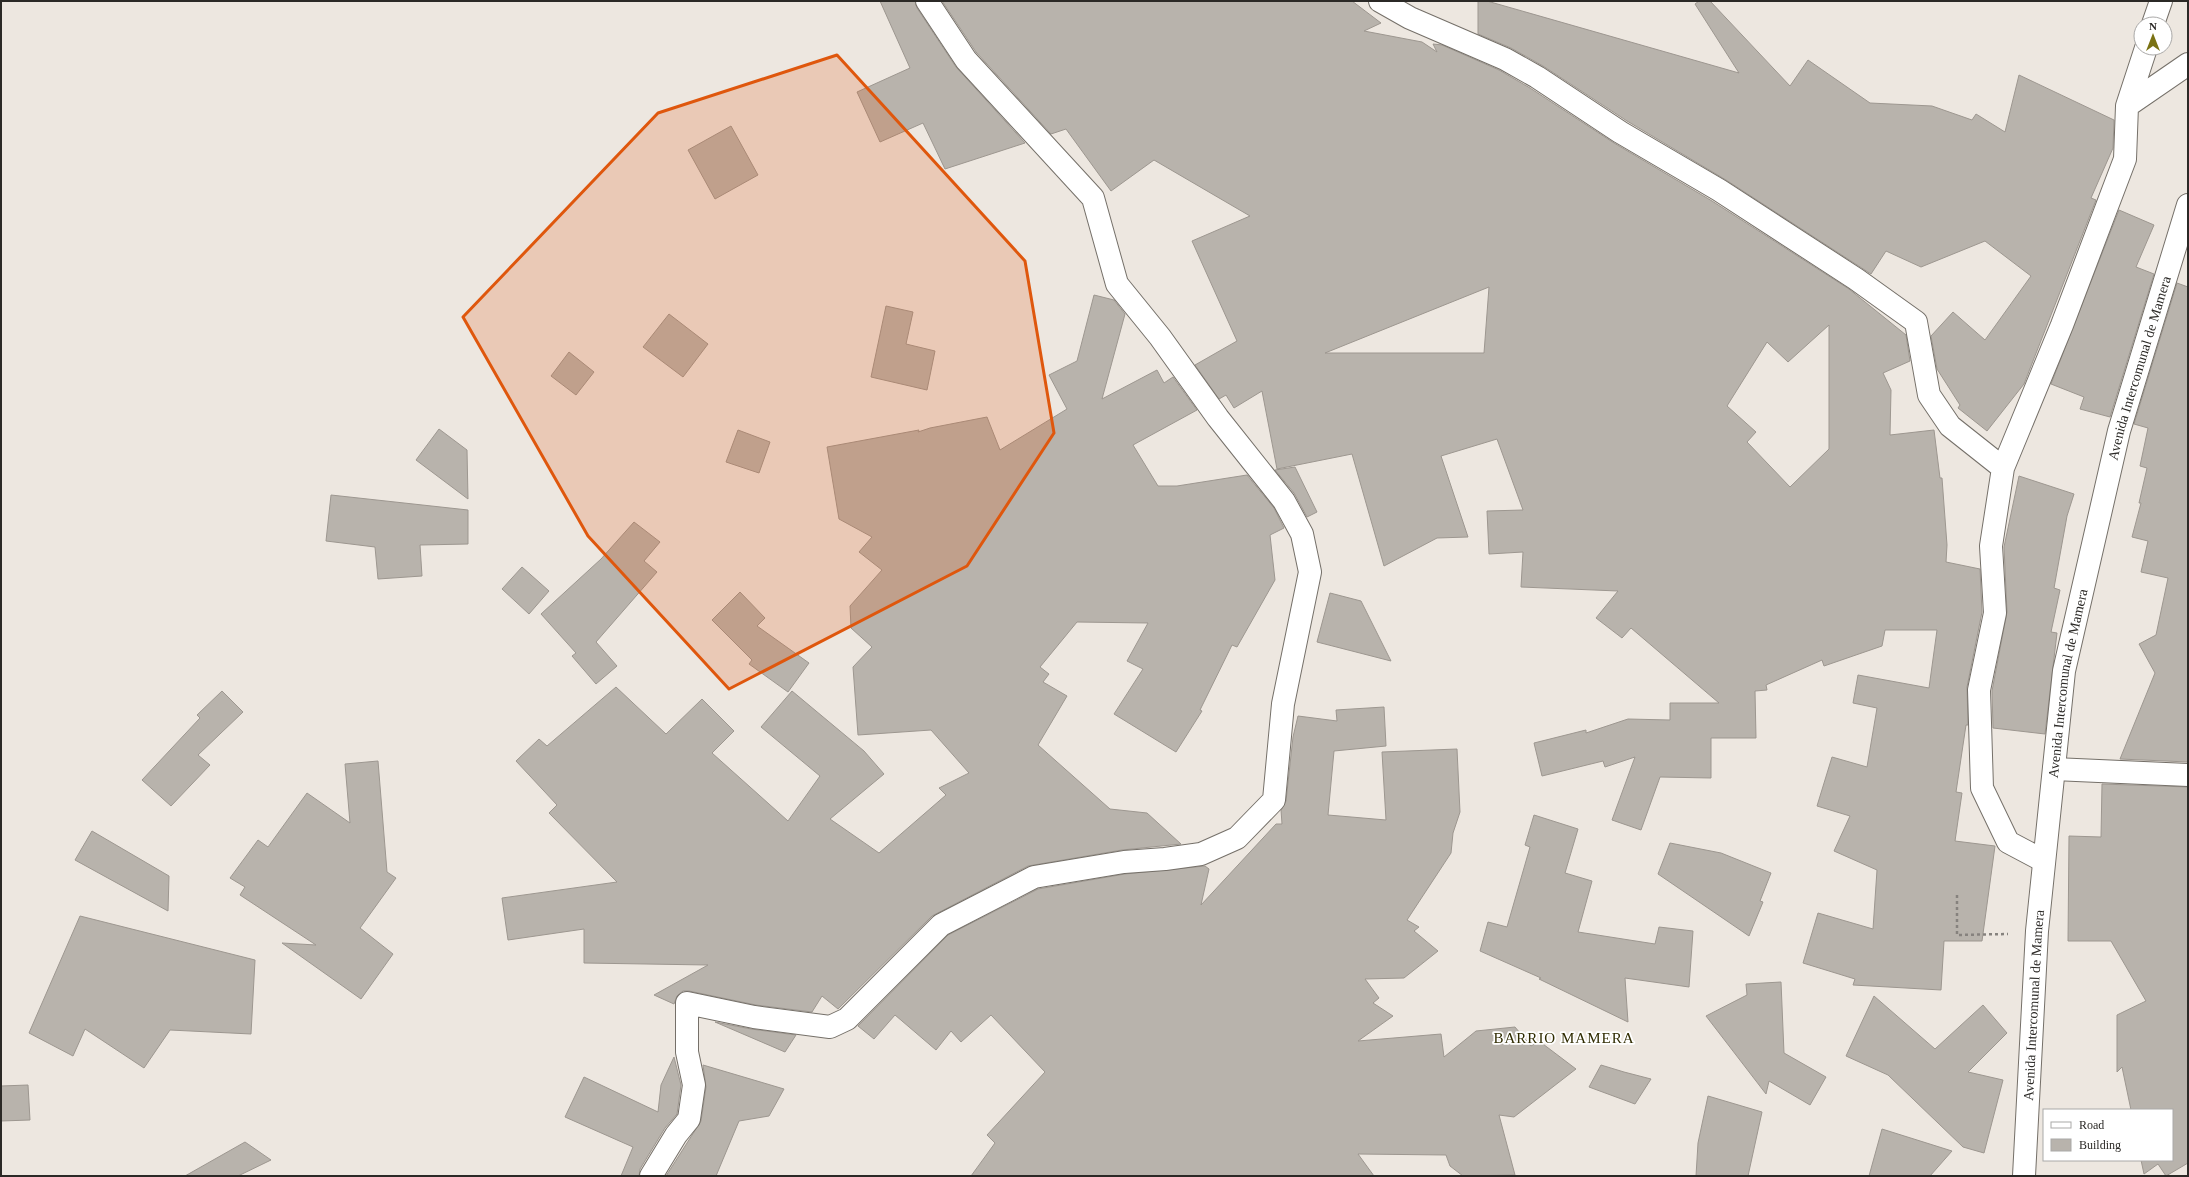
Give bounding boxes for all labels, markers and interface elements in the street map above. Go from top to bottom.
north arrow [2133,16,2173,56]
text: N [2149,20,2157,32]
street label: Avenida Intercomunal de Mamera [2106,273,2174,462]
street label: Avenida Intercomunal de Mamera [2046,587,2091,779]
street label: Avenida Intercomunal de Mamera [2021,908,2047,1101]
district label: BARRIO MAMERA [1494,1030,1634,1046]
legend [2043,1109,2173,1161]
text: Road [2079,1118,2104,1132]
text: Building [2079,1138,2121,1152]

